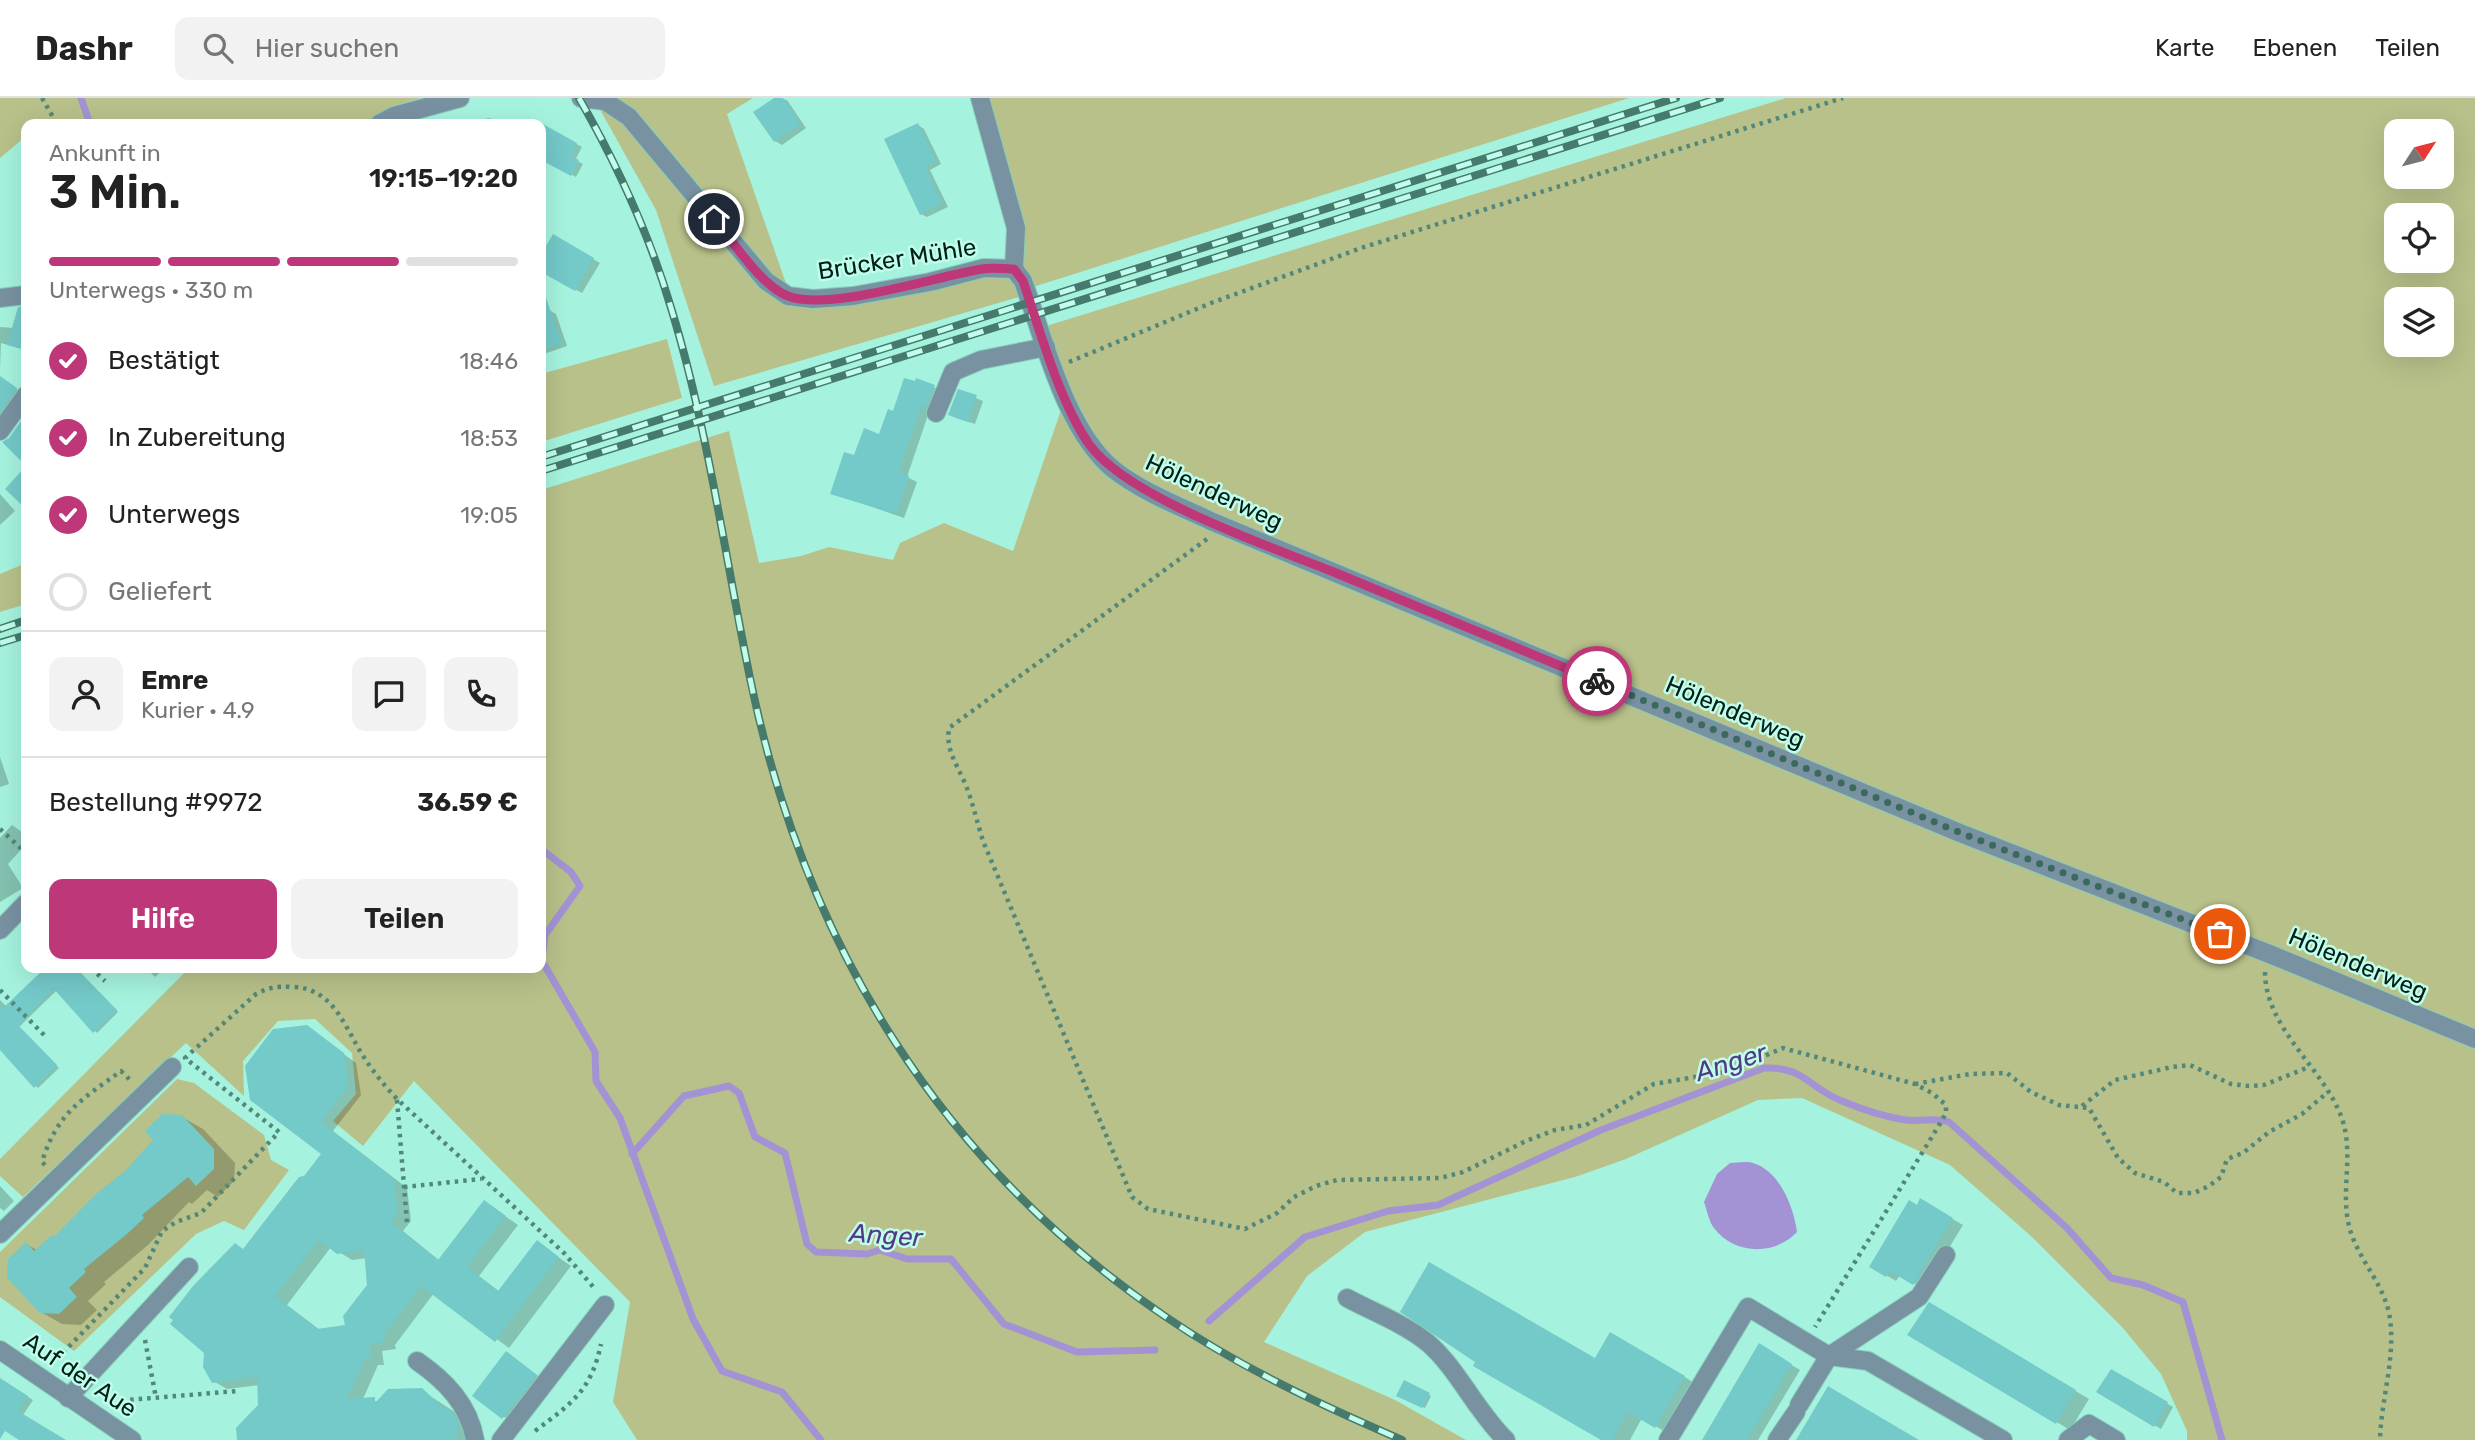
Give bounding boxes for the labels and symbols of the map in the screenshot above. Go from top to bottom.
north arrow [2384,119,2454,189]
pin [684,189,744,249]
street label: Brücker Mühle [816,233,978,285]
street label: Hölenderweg [1141,448,1287,536]
courier [1562,646,1632,716]
street label: Hölenderweg [1661,670,1809,754]
pin [2190,904,2250,964]
street label: Hölenderweg [2284,922,2432,1006]
water label: Anger [1690,1037,1772,1089]
water label: Anger [846,1217,925,1254]
street label: Auf der Aue [18,1327,142,1423]

